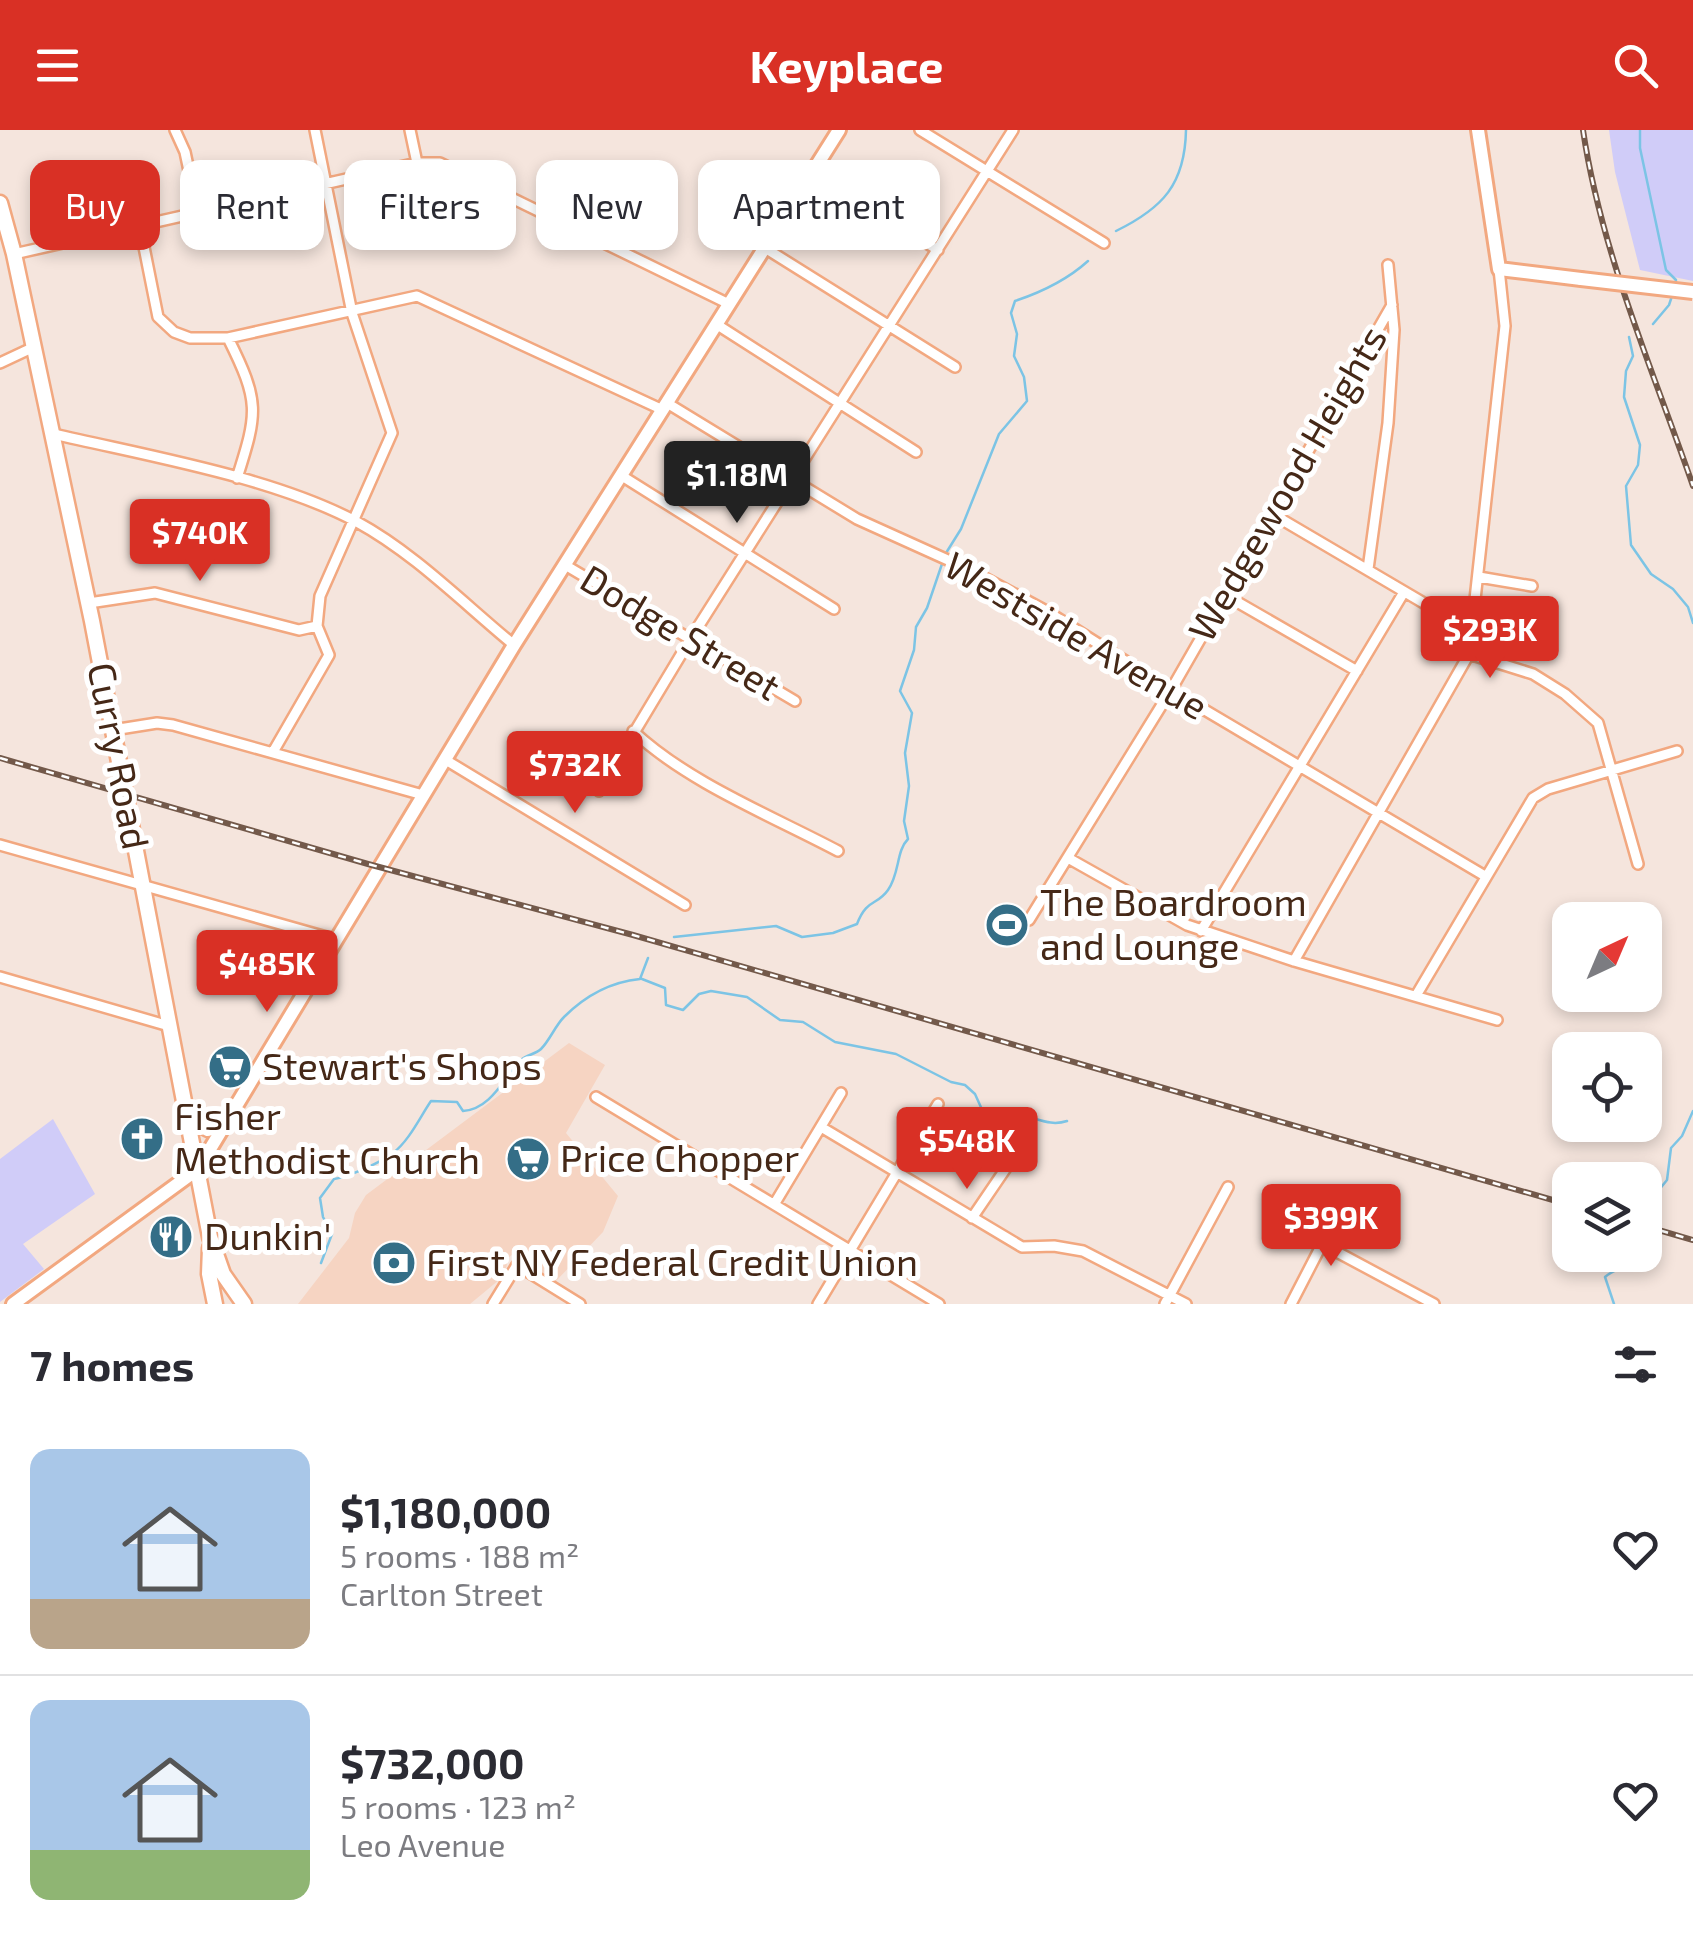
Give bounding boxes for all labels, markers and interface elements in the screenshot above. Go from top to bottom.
icon: menu [30,38,85,93]
text: Keyplace [750,38,943,92]
icon: search [1608,38,1663,93]
chip: Buy [30,160,160,250]
chip: Rent [180,160,324,250]
chip: Filters [344,160,516,250]
chip: New [536,160,678,250]
chip: Apartment [698,160,940,250]
street label: Wedgewood Heights [1177,317,1395,649]
pin: $1.18M [656,441,818,526]
text: $1.18M [686,454,788,492]
pin: $740K [130,499,270,584]
text: $740K [152,512,248,550]
street label: Westside Avenue [938,541,1216,728]
street label: Dodge Street [573,554,789,709]
pin: $293K [1420,596,1560,681]
text: $293K [1443,609,1537,647]
street label: Curry Road [79,658,161,853]
pin: $732K [505,731,645,816]
text: $732K [529,744,621,782]
place label: The Boardroom and Lounge [1040,878,1307,968]
sports icon: The Boardroom and Lounge [984,902,1030,948]
north arrow [1552,902,1662,1012]
map controls [1552,902,1662,1272]
pin: $485K [197,930,337,1015]
text: $485K [219,943,315,981]
button: locate [1552,1032,1662,1142]
place label: Stewart's Shops [262,1042,542,1088]
supermarket icon: Stewart's Shops [207,1044,253,1090]
place label: Fisher Methodist Church [174,1092,480,1182]
pin: $548K [897,1107,1037,1192]
church icon: Fisher Methodist Church [119,1116,165,1162]
text: $548K [919,1120,1015,1158]
place label: Price Chopper [560,1134,799,1180]
supermarket icon: Price Chopper [505,1136,551,1182]
button: layers [1552,1162,1662,1272]
pin: $399K [1261,1184,1401,1269]
text: $399K [1284,1197,1378,1235]
place label: Dunkin' [204,1212,331,1258]
restaurant icon: Dunkin' [148,1214,194,1260]
place label: First NY Federal Credit Union [426,1238,918,1284]
bank icon: First NY Federal Credit Union [371,1240,417,1286]
icon: filters [1608,1337,1663,1392]
text: 7 homes [30,1339,194,1389]
text: $1,180,000 [340,1486,551,1536]
icon: home [110,1489,230,1609]
icon: heart [1608,1522,1663,1577]
text: 5 rooms · 188 m² [340,1536,579,1574]
text: Carlton Street [340,1574,543,1612]
text: $732,000 [340,1737,524,1787]
icon: home [110,1740,230,1860]
icon: heart [1608,1773,1663,1828]
text: 5 rooms · 123 m² [340,1787,576,1825]
text: Leo Avenue [340,1825,505,1863]

